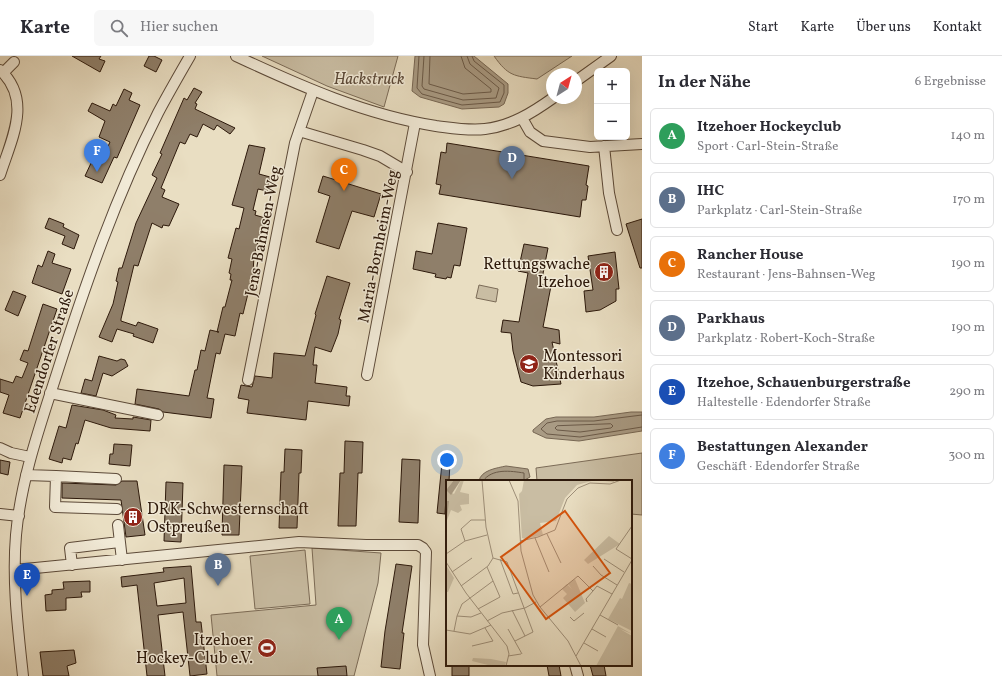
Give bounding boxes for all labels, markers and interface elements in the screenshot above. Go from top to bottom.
search box [94,10,374,46]
text: Karte [20,15,70,41]
icon: search [108,17,130,39]
text: Hier suchen [140,17,218,38]
text: Start [748,18,778,37]
text: Karte [800,18,834,37]
text: Über uns [856,18,911,37]
text: Kontakt [933,18,982,37]
north arrow [546,68,582,104]
map controls [594,68,630,140]
button: + [594,68,630,104]
park label: Hackstruck [334,69,405,91]
text: In der Nähe [658,71,751,94]
text: 6 Ergebnisse [915,73,986,91]
button: − [594,104,630,140]
text: Itzehoer Hockeyclub [697,117,841,138]
text: A [667,127,677,145]
text: 140 m [951,127,985,145]
text: Sport · Carl-Stein-Straße [697,138,839,156]
pin: F [84,139,110,172]
pin: D [499,146,525,179]
pin: C [331,158,357,191]
street label: Jens-Bahnsen-Weg [241,164,287,299]
street label: Maria-Bornheim-Weg [353,168,405,325]
text: IHC [697,181,724,202]
text: B [668,191,676,209]
text: 170 m [952,191,985,209]
text: Parkplatz · Carl-Stein-Straße [697,202,862,220]
text: Rancher House [697,245,804,266]
place label: Rettungswache Itzehoe [483,254,590,294]
text: C [668,255,676,273]
text: 190 m [951,255,985,273]
building icon: Rettungswache Itzehoe [593,261,615,283]
text: Restaurant · Jens-Bahnsen-Weg [697,266,875,284]
street label: Edendorfer Straße [19,287,80,416]
text: Parkhaus [697,309,765,330]
text: D [667,319,677,337]
text: 190 m [951,319,985,337]
text: Parkplatz · Robert-Koch-Straße [697,330,875,348]
place label: Montessori Kinderhaus [543,346,625,386]
school or university icon: Montessori Kinderhaus [518,353,540,375]
text: Itzehoe, Schauenburgerstraße [697,373,911,394]
text: E [668,383,676,401]
text: 290 m [949,383,985,401]
text: Haltestelle · Edendorfer Straße [697,394,871,412]
text: Bestattungen Alexander [697,437,868,458]
text: F [668,447,676,465]
text: 300 m [949,447,985,465]
your location [437,450,457,470]
text: Geschäft · Edendorfer Straße [697,458,860,476]
inset map [446,480,632,666]
place label: DRK-Schwesternschaft Ostpreußen [147,499,309,539]
building icon: DRK-Schwesternschaft Ostpreußen [122,506,144,528]
pin: B [205,553,231,586]
pin: E [14,563,40,596]
pin: A [326,607,352,640]
place label: Itzehoer Hockey-Club e.V. [136,630,253,670]
sports icon: Itzehoer Hockey-Club e.V. [256,637,278,659]

